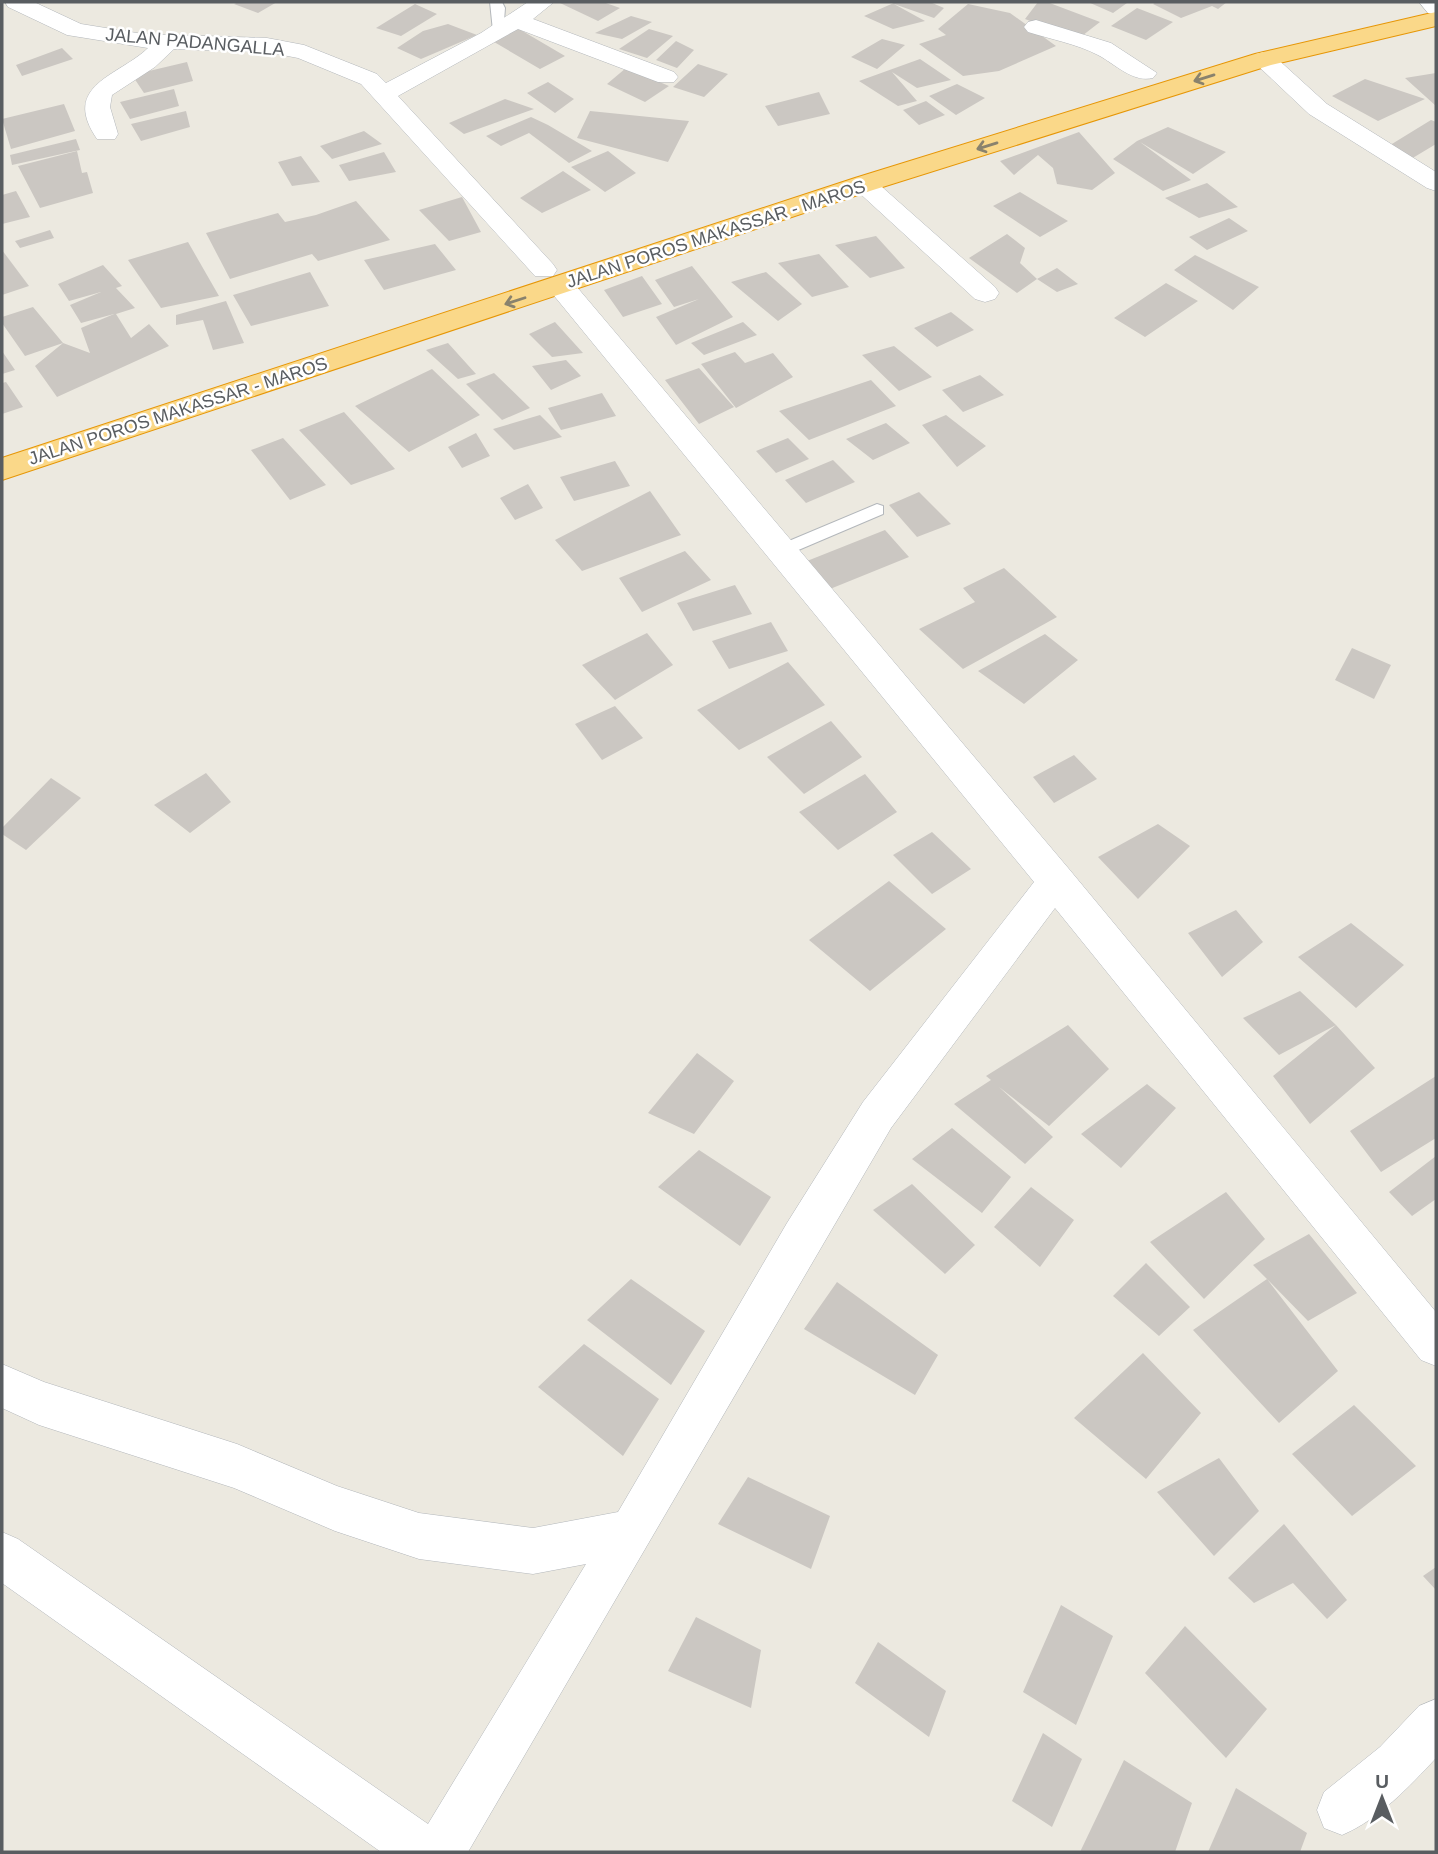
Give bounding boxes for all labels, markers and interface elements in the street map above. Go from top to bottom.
street label: JALAN PADANGALLA [105,24,285,60]
one-way arrow [1193,72,1215,85]
one-way arrow [976,141,998,153]
street label: JALAN POROS MAKASSAR - MAROS [564,176,868,292]
one-way arrow [504,296,526,308]
street label: JALAN POROS MAKASSAR - MAROS [26,353,330,469]
north arrow [1347,1763,1417,1833]
text: U [1375,1771,1389,1792]

